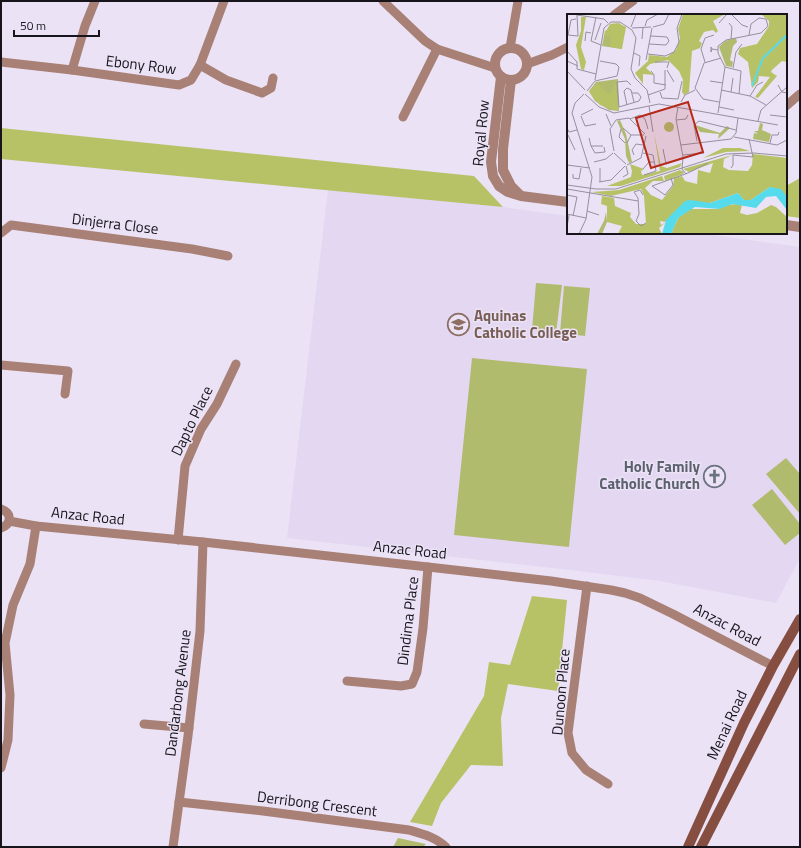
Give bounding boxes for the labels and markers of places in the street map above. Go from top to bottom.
place label: Aquinas Catholic College [474,304,577,344]
school or university icon: Aquinas Catholic College [446,312,472,338]
place label: Holy Family Catholic Church [599,455,700,495]
church icon: Holy Family Catholic Church [702,463,728,489]

